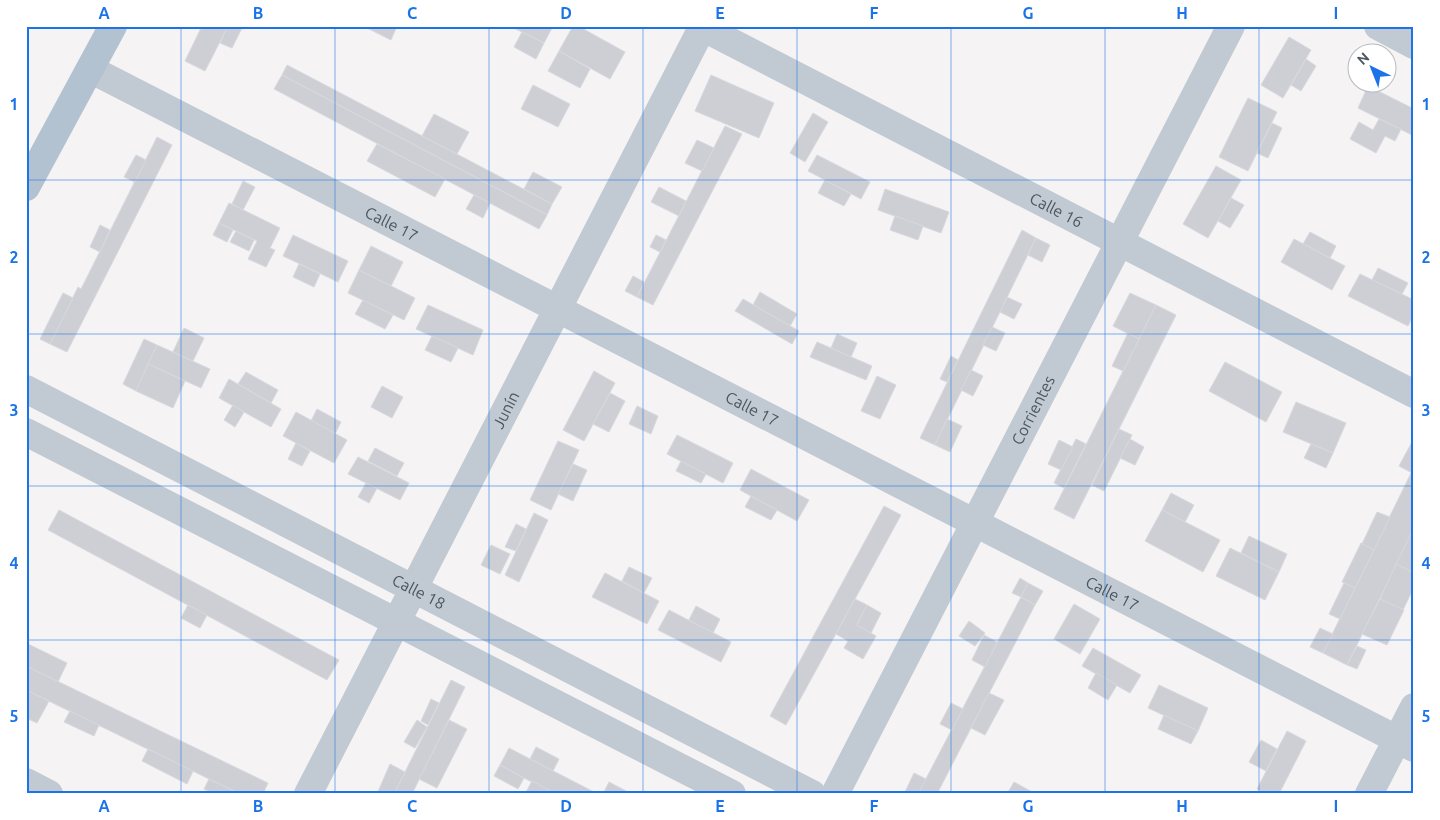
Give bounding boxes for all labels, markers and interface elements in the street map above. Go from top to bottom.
text: A [98,4,110,22]
text: B [253,4,263,22]
text: C [407,4,417,22]
text: D [560,4,572,22]
text: E [715,4,725,22]
text: F [870,4,879,22]
text: G [1022,4,1034,22]
text: H [1176,4,1188,22]
text: I [1334,4,1338,22]
north arrow [1348,42,1398,92]
text: N [1354,49,1372,68]
text: 1 [9,95,19,113]
text: 1 [1421,95,1431,113]
street label: Calle 16 [1027,189,1086,231]
street label: Calle 17 [362,203,421,245]
text: 2 [9,248,19,266]
text: 2 [1421,248,1431,266]
street label: Corrientes [1008,372,1058,448]
street label: Calle 17 [723,387,782,430]
street label: Junín [489,388,523,431]
text: 3 [9,401,19,419]
text: 3 [1421,401,1431,419]
text: 4 [9,554,19,572]
text: 4 [1421,554,1431,572]
street label: Calle 18 [389,570,448,613]
street label: Calle 17 [1083,572,1142,614]
text: 5 [9,707,19,725]
text: 5 [1421,707,1431,725]
text: A [98,797,110,815]
text: B [253,797,263,815]
text: C [407,797,417,815]
text: D [560,797,572,815]
text: E [715,797,725,815]
text: F [870,797,879,815]
text: G [1022,797,1034,815]
text: H [1176,797,1188,815]
text: I [1334,797,1338,815]

